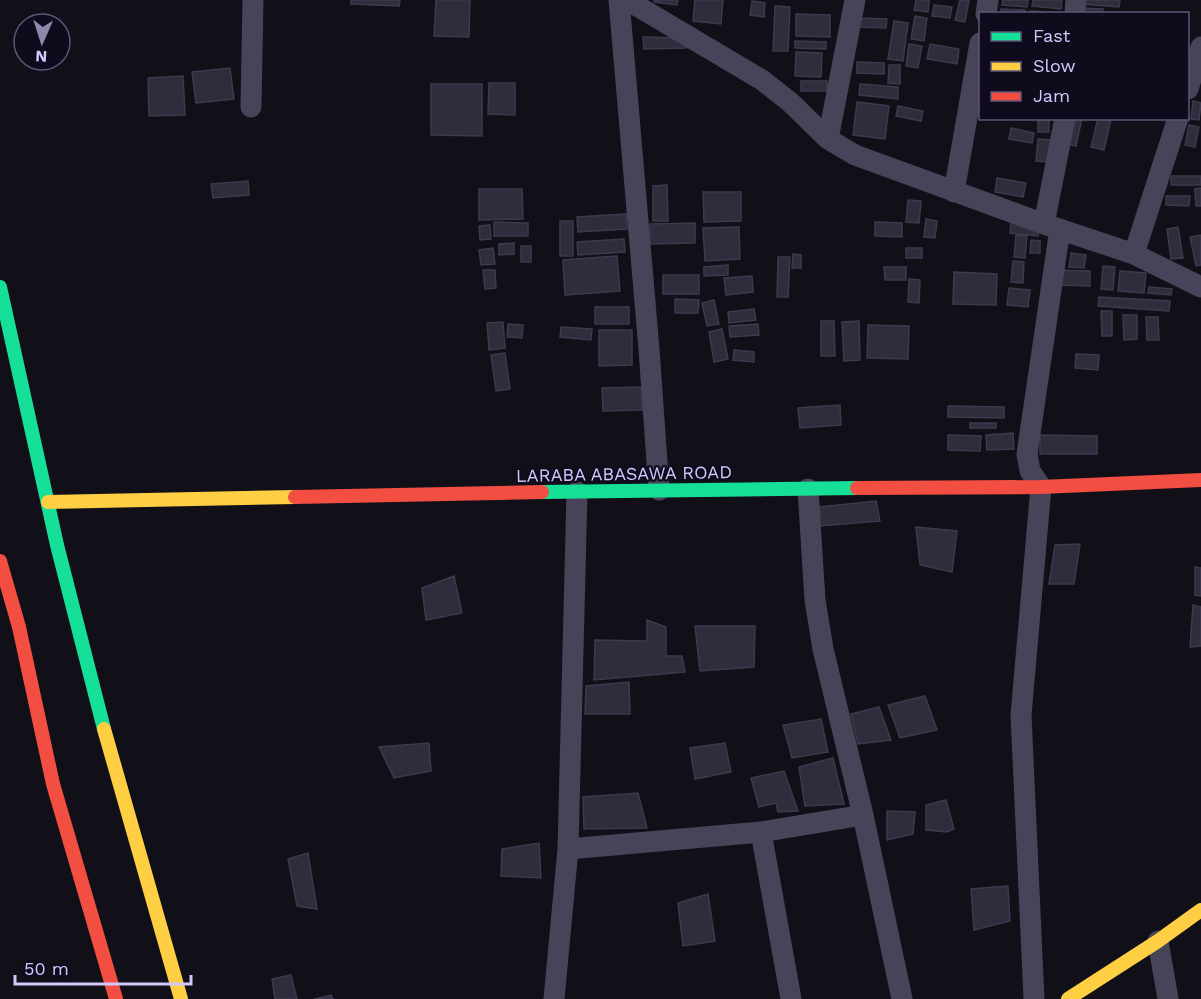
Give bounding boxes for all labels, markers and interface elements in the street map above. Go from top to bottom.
north arrow [12,12,72,72]
legend [979,12,1189,120]
text: Fast [1033,25,1071,46]
text: N [35,47,48,66]
text: Slow [1033,55,1076,76]
text: Jam [1033,85,1070,106]
street label: LARABA ABASAWA ROAD [516,461,732,486]
scale bar [15,948,190,986]
text: 50 m [24,958,69,979]

